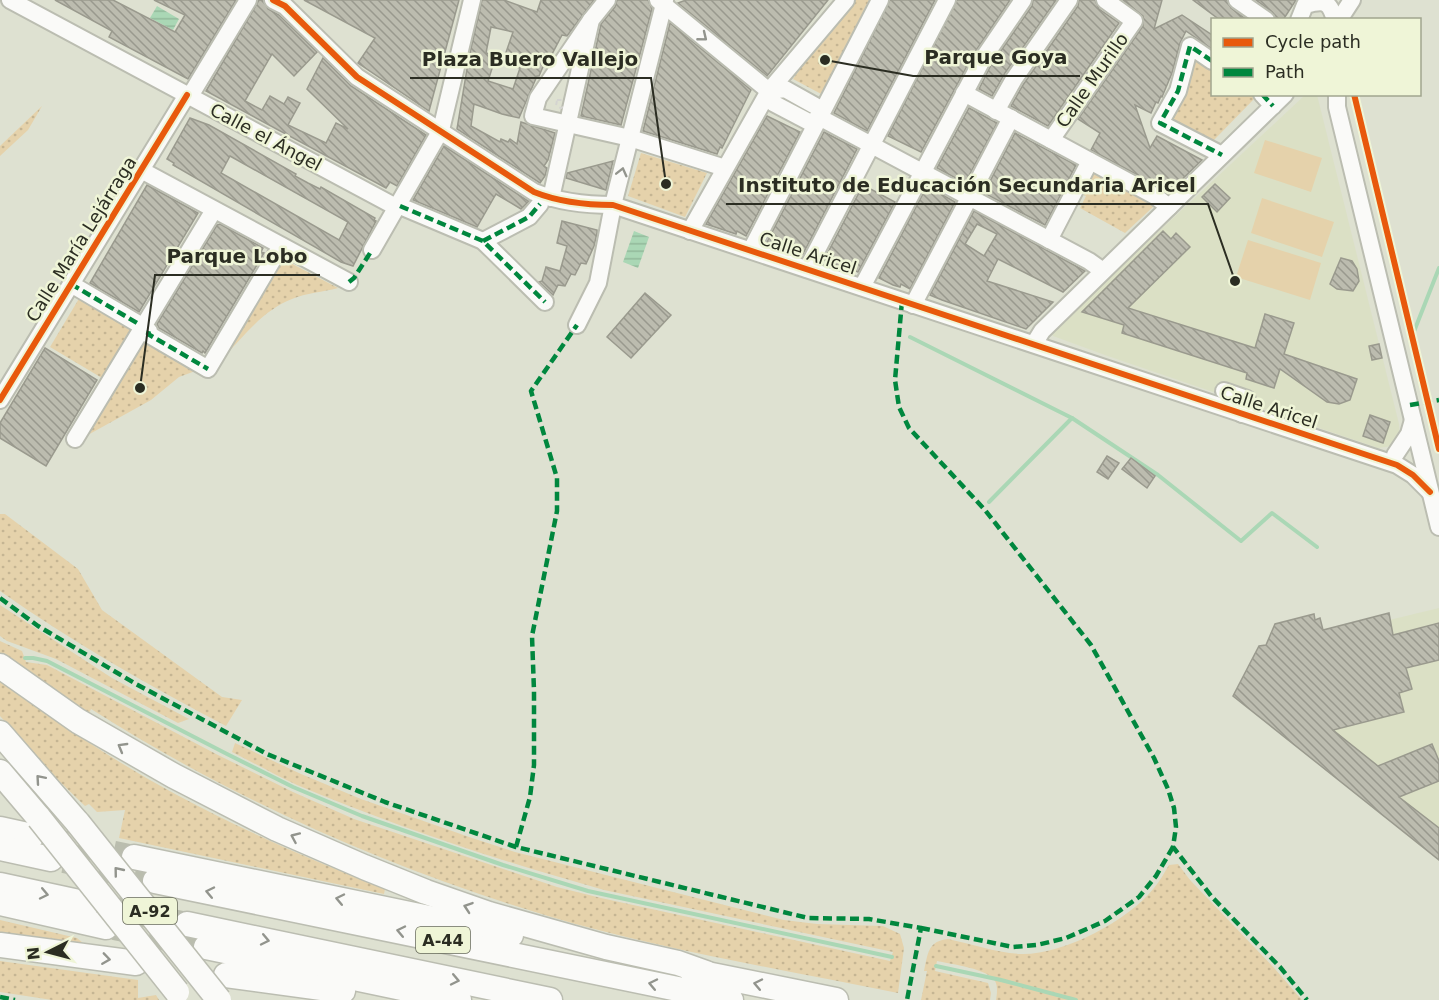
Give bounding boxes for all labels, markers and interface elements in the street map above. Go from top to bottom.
legend [1211,18,1421,96]
street label: Calle Murillo [1052,29,1132,131]
one-way arrow [696,30,707,41]
text: Cycle path [1265,31,1361,52]
callout: Parque Goya [913,38,1080,76]
callout: Plaza Buero Vallejo [410,40,651,78]
text: Parque Goya [924,45,1068,69]
text: Plaza Buero Vallejo [422,47,638,71]
text: Path [1265,61,1305,82]
street label: Calle el Ángel [207,99,325,175]
street label: Calle María Lejárraga [22,152,140,326]
callout: Instituto de Educación Secundaria Aricel [726,166,1208,204]
one-way arrow [614,167,627,177]
text: Instituto de Educación Secundaria Aricel [738,173,1196,197]
street label: Calle Aricel [757,227,859,279]
callout: Parque Lobo [155,237,320,275]
text: Parque Lobo [166,244,308,268]
street label: Calle Aricel [1218,381,1320,433]
one-way arrow [118,742,128,754]
one-way arrow [36,775,47,785]
one-way arrow [290,832,301,844]
one-way arrow [114,867,125,878]
one-way arrow [205,886,215,899]
one-way arrow [39,887,49,900]
one-way arrow [335,894,345,907]
road number: A-92 [123,898,177,924]
one-way arrow [463,901,473,914]
north arrow [18,922,78,982]
one-way arrow [396,926,406,939]
road number: A-44 [416,927,470,953]
one-way arrow [259,933,269,946]
text: N [23,946,44,961]
one-way arrow [102,953,111,965]
one-way arrow [450,973,460,986]
one-way arrow [648,978,658,991]
one-way arrow [754,978,764,991]

